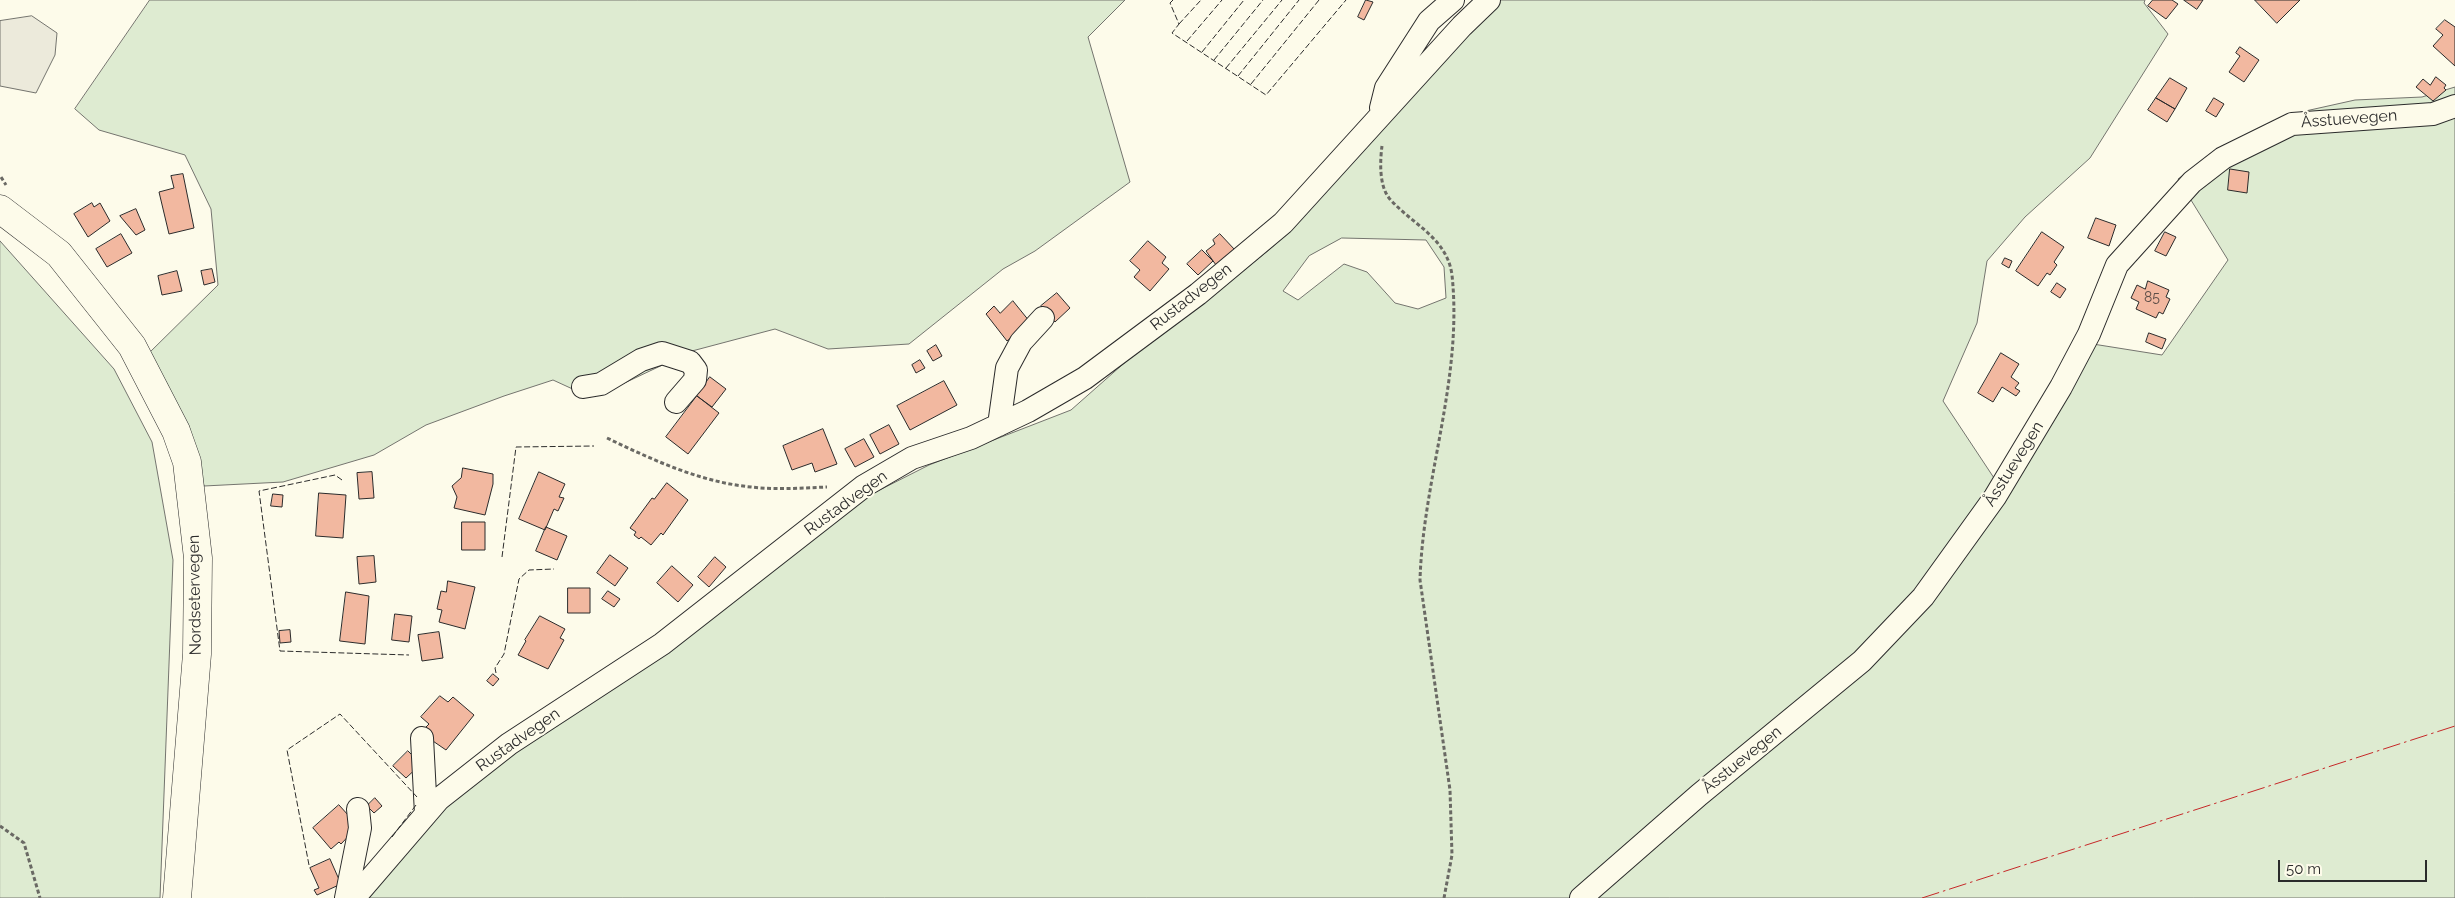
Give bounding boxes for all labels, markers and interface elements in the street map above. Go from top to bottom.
street label: Åsstuevegen [2300,106,2398,132]
street label: Rustadvegen [1147,259,1235,335]
house number: 85 [2144,290,2160,306]
street label: Åsstuevegen [1980,418,2048,510]
street label: Rustadvegen [801,466,891,540]
street label: Nordsetervegen [184,535,206,655]
street label: Rustadvegen [472,704,564,776]
street label: Åsstuevegen [1698,722,1786,798]
scale bar [2280,850,2429,882]
text: 50 m [2286,860,2321,878]

